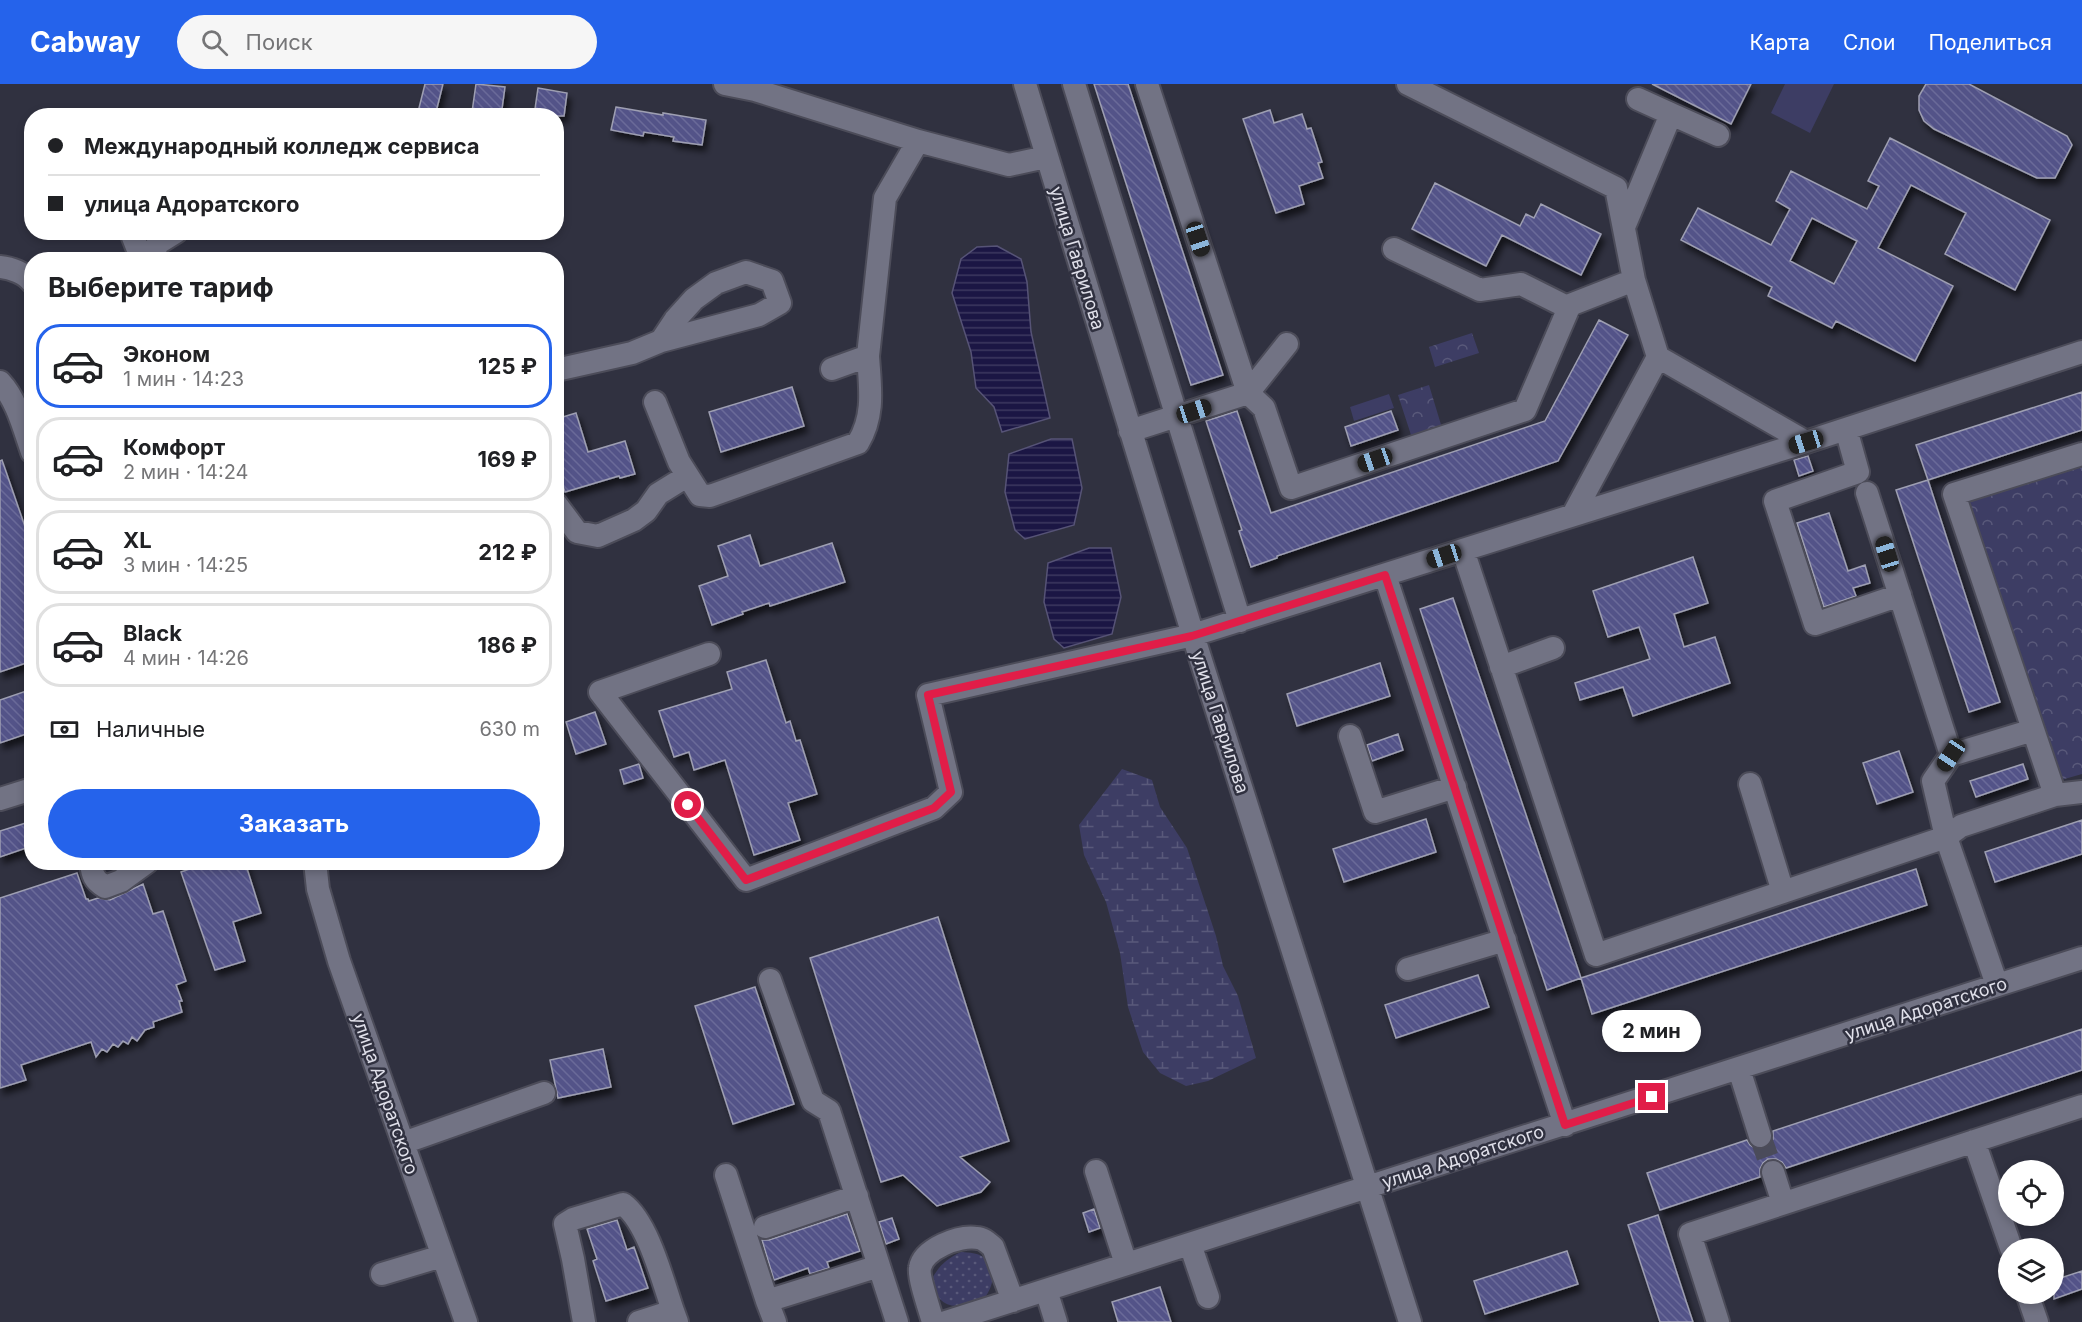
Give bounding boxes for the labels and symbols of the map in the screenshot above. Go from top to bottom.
street label: улица Гаврилова [1046,184,1109,332]
car [1184,219,1212,259]
car [1174,397,1214,425]
car [1786,428,1826,456]
car [1355,446,1395,474]
car [1873,534,1901,574]
car [1424,542,1464,570]
street label: улица Гаврилова [1188,648,1253,796]
car [1933,735,1969,775]
route start [674,791,701,818]
street label: улица Адоратского [1842,972,2009,1045]
callout: 2 мин [1602,1010,1702,1052]
street label: улица Адоратского [348,1011,423,1177]
route end [1638,1083,1665,1110]
street label: улица Адоратского [1379,1120,1546,1193]

